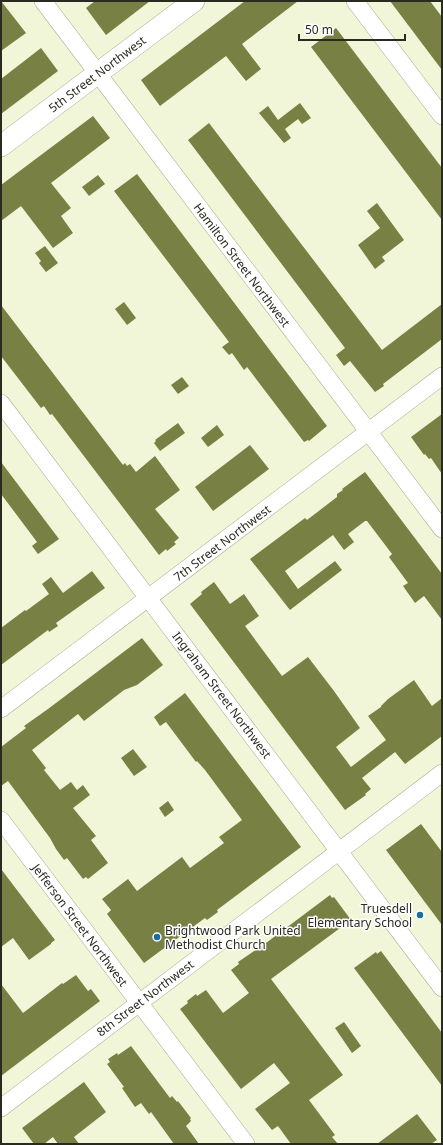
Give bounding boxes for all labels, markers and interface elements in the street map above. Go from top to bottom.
scale bar [299,16,405,42]
text: 50 m [305,21,333,38]
street label: 5th Street Northwest [45,31,150,116]
street label: Hamilton Street Northwest [190,200,295,331]
street label: 7th Street Northwest [170,500,275,585]
street label: Ingraham Street Northwest [169,628,276,762]
street label: Jefferson Street Northwest [28,859,132,990]
place label: Truesdell Elementary School [307,900,412,931]
marker: Truesdell Elementary School [415,910,425,920]
place label: Brightwood Park United Methodist Church [165,922,301,953]
marker: Brightwood Park United Methodist Church [152,932,162,942]
street label: 8th Street Northwest [93,955,198,1040]

